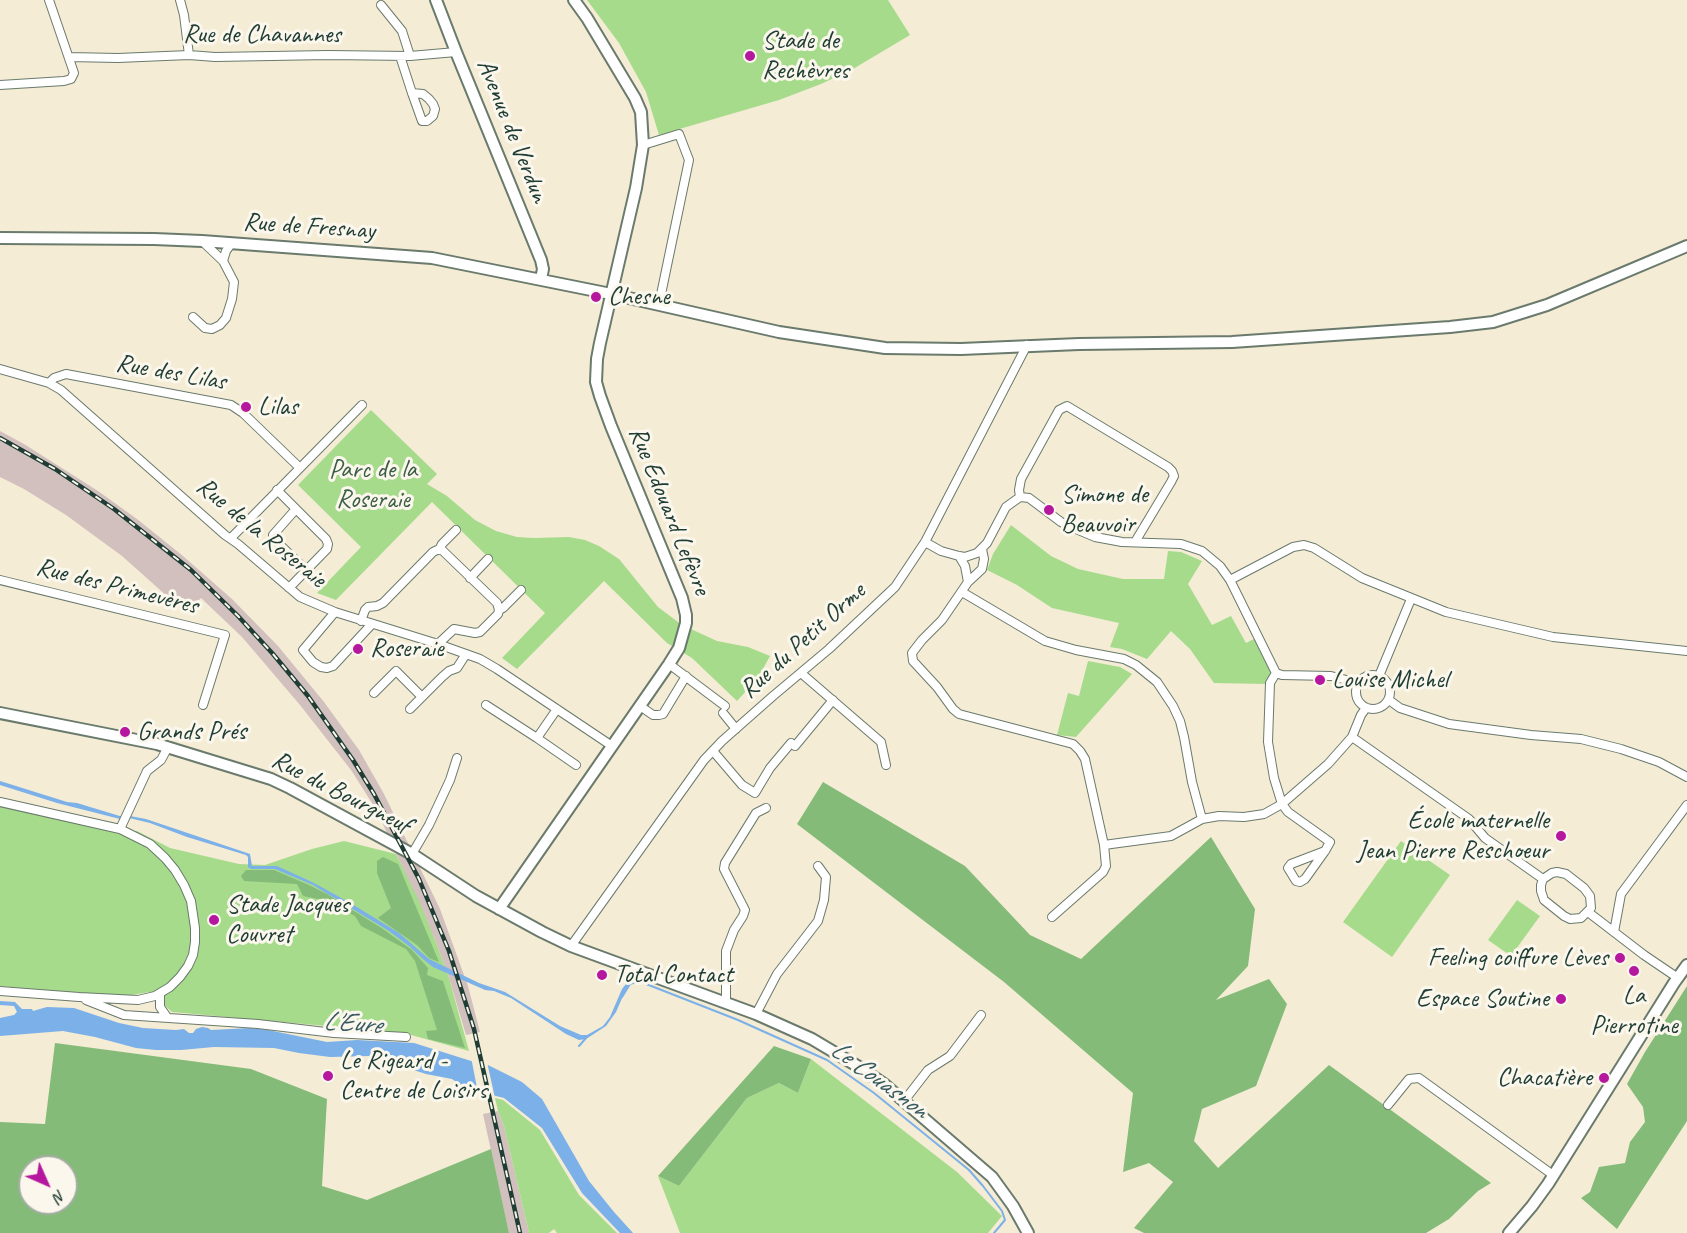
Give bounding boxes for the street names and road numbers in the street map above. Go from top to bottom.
street label: Rue de Chavannes [183,19,341,51]
street label: Avenue de Verdun [469,55,555,207]
street label: Rue de Fresnay [242,207,376,247]
street label: Rue des Lilas [114,348,228,398]
street label: Rue Edouard Lefèvre [621,422,717,600]
street label: Rue de la Roseraie [190,471,332,595]
street label: Rue des Primevères [33,552,201,622]
street label: Rue du Petit Orme [734,576,872,706]
street label: Rue du Bourgneuf [266,745,416,841]

